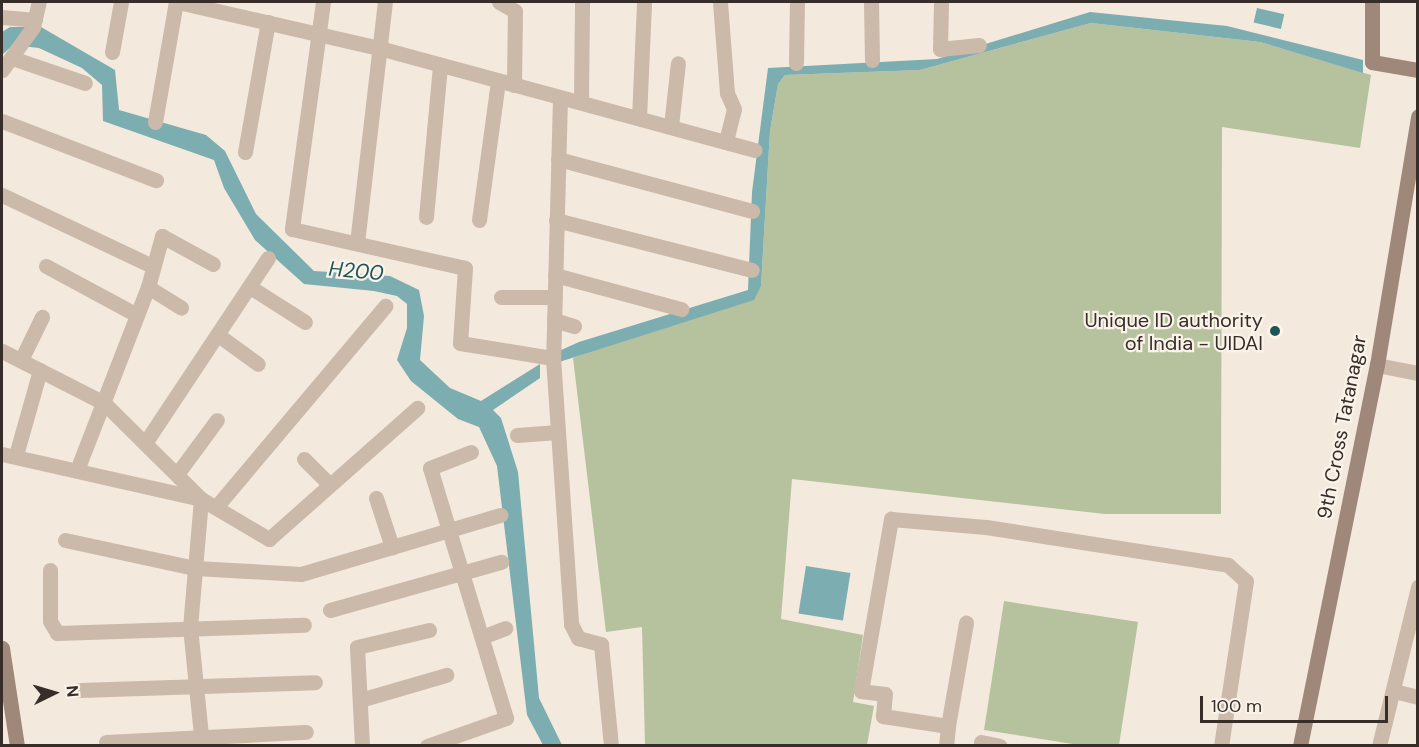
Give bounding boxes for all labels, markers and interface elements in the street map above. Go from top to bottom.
water label: H200 [327,256,385,286]
place label: Unique ID authority of India - UIDAI [1084,308,1263,355]
marker: Unique ID authority of India - UIDAI [1268,324,1282,338]
street label: 9th Cross Tatanagar [1312,333,1372,521]
north arrow [24,663,84,723]
scale bar [1203,684,1390,722]
text: N [61,685,83,698]
text: 100 m [1211,694,1262,718]

